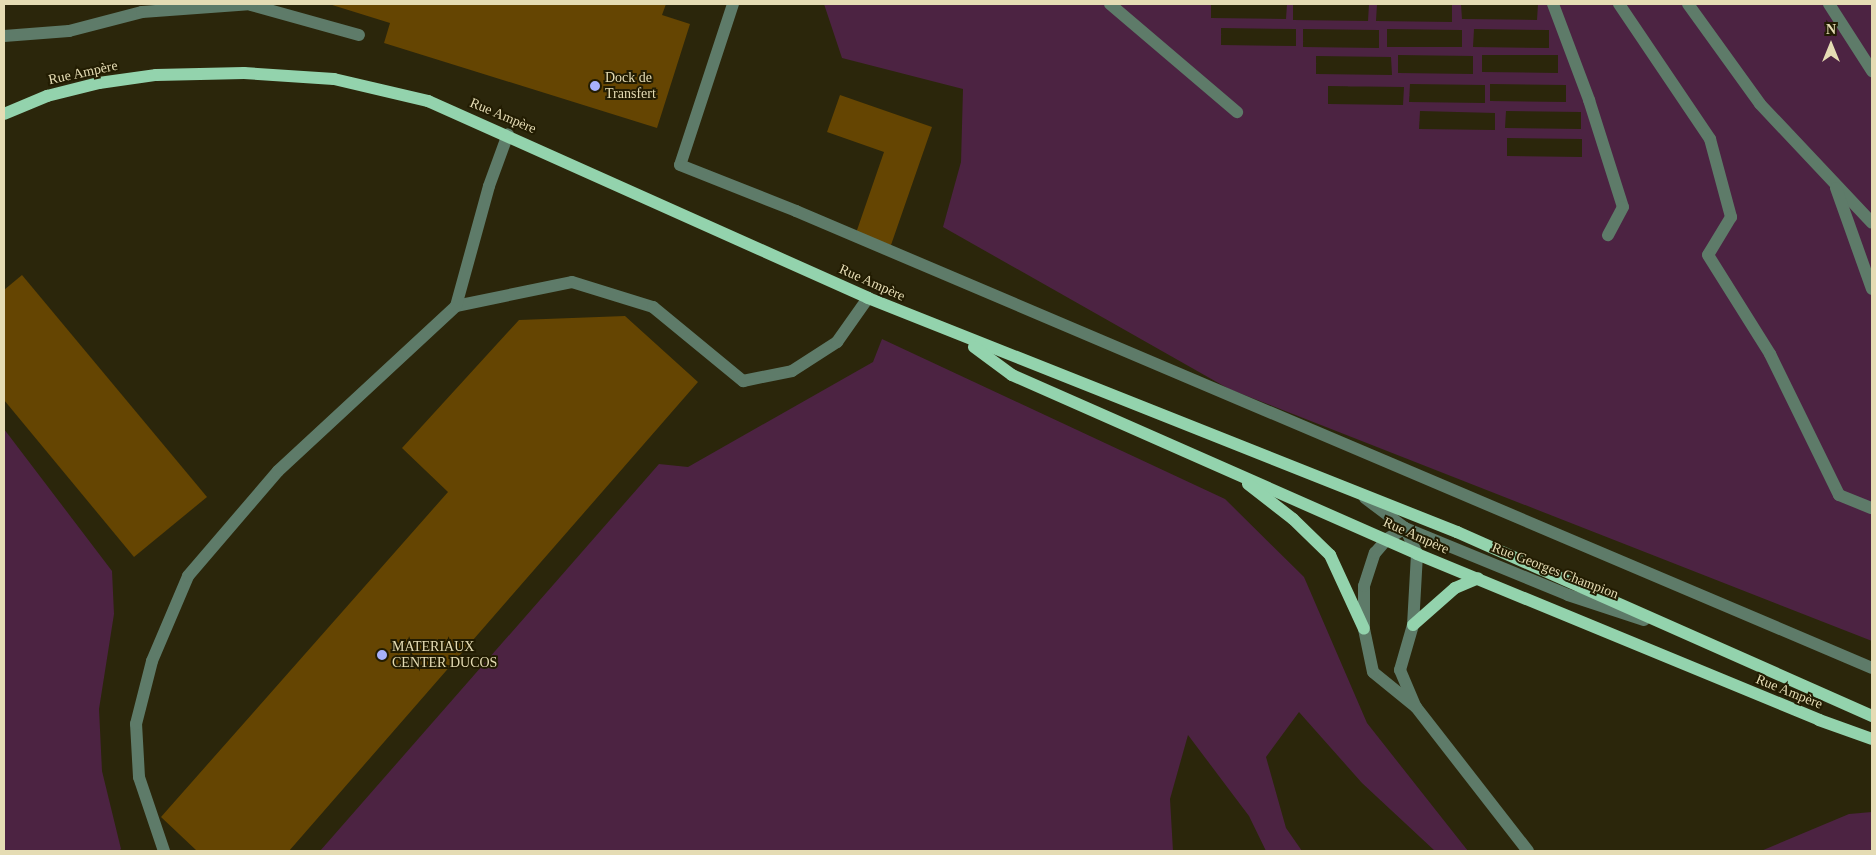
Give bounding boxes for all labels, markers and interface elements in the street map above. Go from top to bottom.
north arrow [1806,20,1856,70]
text: N [1826,22,1836,37]
street label: Rue Ampère [46,57,120,89]
place label: Dock de Transfert [605,70,656,102]
marker: Dock de Transfert [589,80,601,92]
street label: Rue Ampère [467,94,539,138]
street label: Rue Ampère [836,261,908,305]
street label: Rue Ampère [1380,514,1452,558]
street label: Rue Georges Champion [1489,539,1621,603]
place label: MATERIAUX CENTER DUCOS [392,639,497,672]
marker: MATERIAUX CENTER DUCOS [376,649,388,661]
street label: Rue Ampère [1753,671,1825,713]

